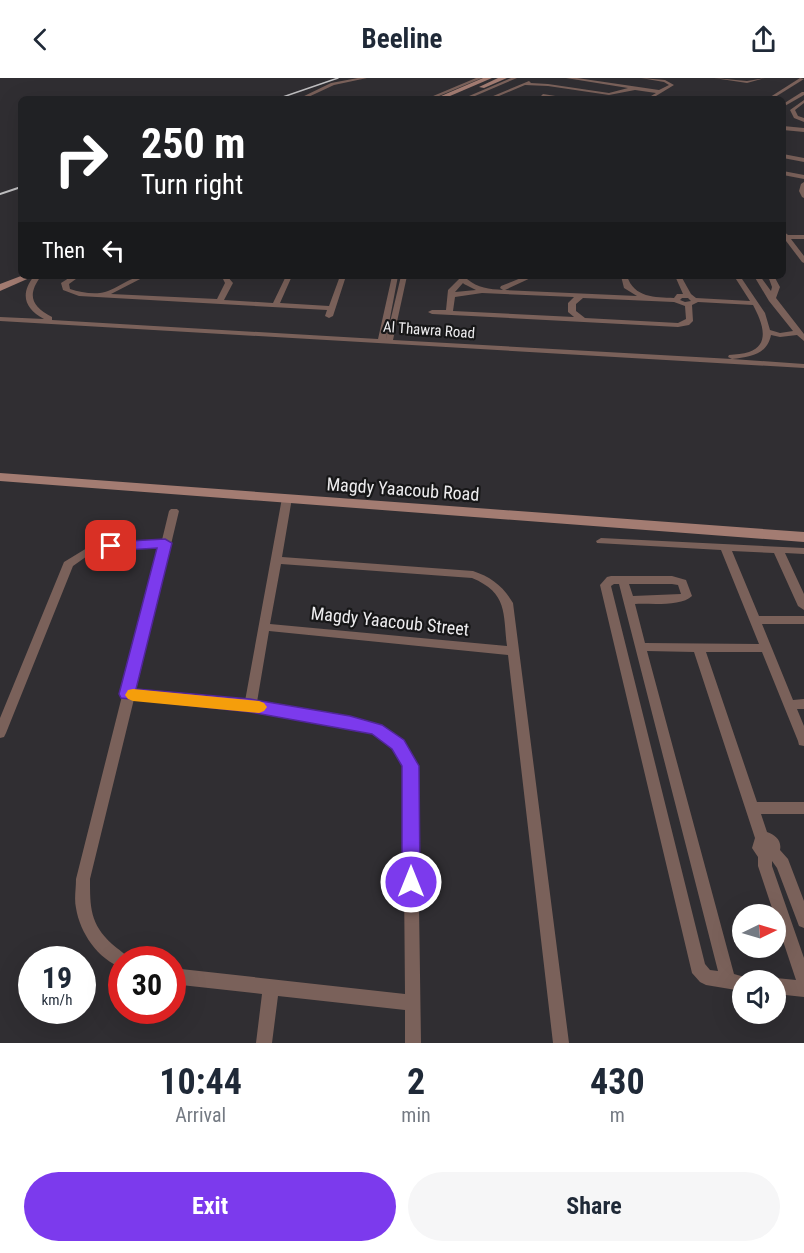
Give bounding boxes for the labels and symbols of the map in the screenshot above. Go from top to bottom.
street label: Al Thawra Road [382,318,476,342]
street label: Magdy Yaacoub Road [326,473,480,505]
pin [85,520,136,571]
street label: Magdy Yaacoub Street [310,602,470,640]
position arrow [379,850,443,914]
north arrow [732,904,786,958]
speed limit sign: 30 [108,946,186,1024]

